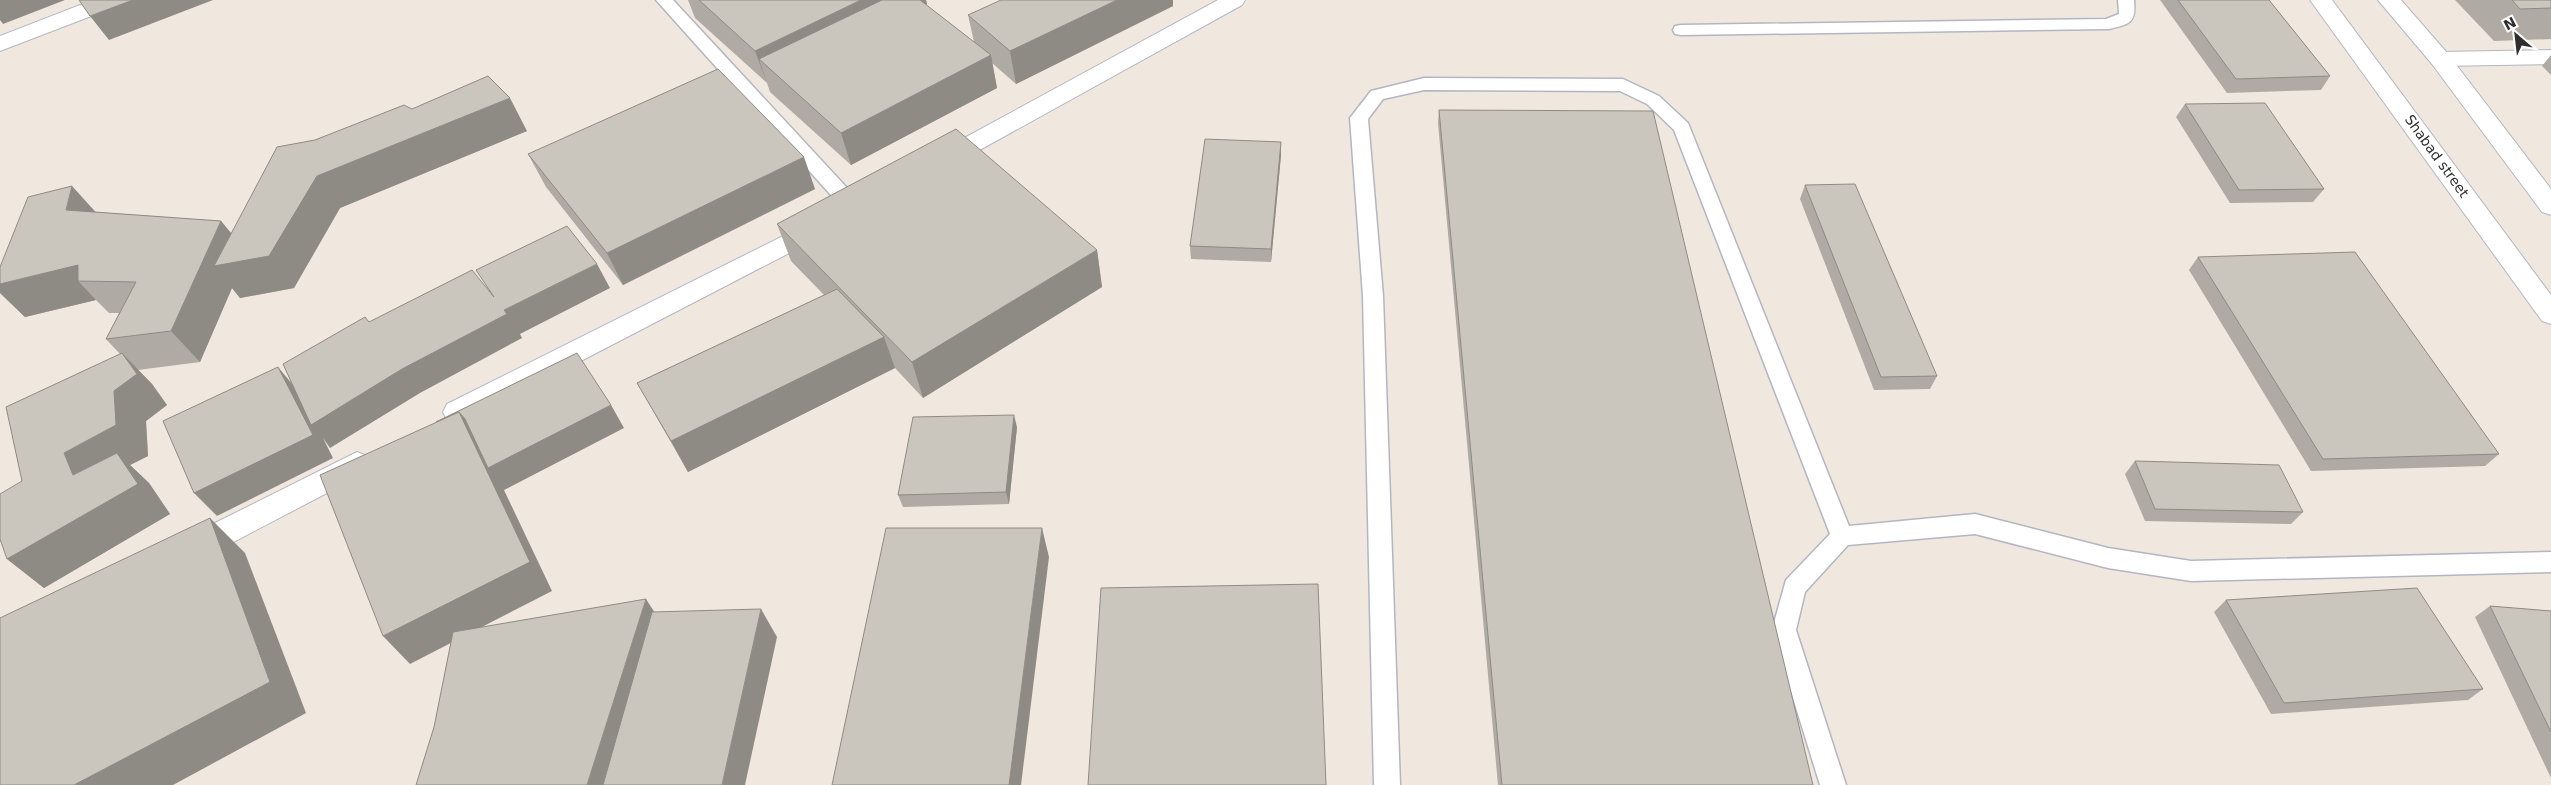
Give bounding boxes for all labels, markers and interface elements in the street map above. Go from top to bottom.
north arrow [2491,10,2541,60]
text: N [2501,14,2519,33]
street label: Shabad street [2402,112,2473,201]

